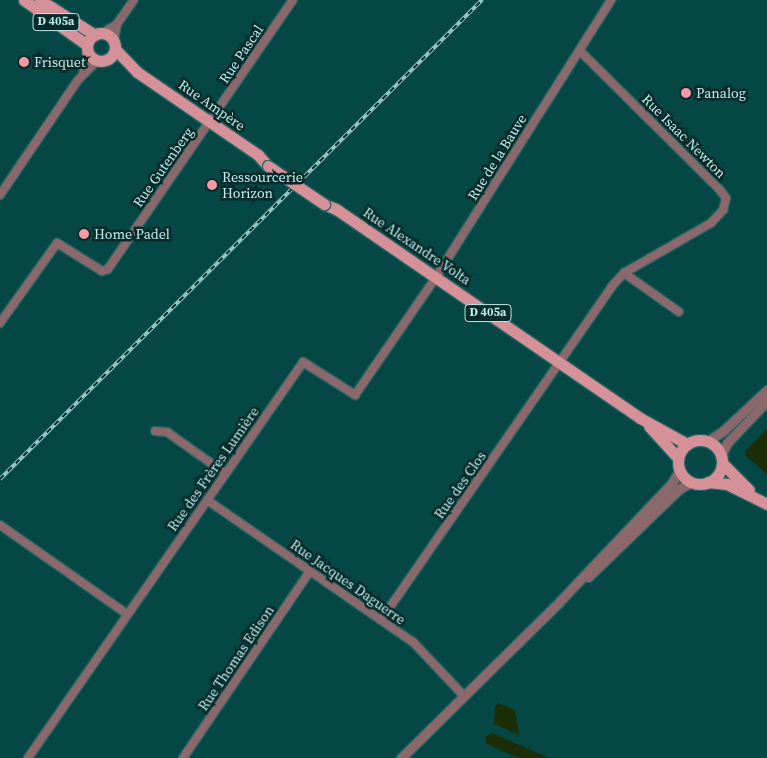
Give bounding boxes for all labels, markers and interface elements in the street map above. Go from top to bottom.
road number: D 405a [32,13,80,32]
street label: Rue Pascal [215,22,267,86]
place label: Frisquet [34,54,85,70]
marker: Frisquet [18,56,30,68]
street label: Rue Ampère [176,76,248,134]
place label: Panalog [696,85,746,101]
marker: Panalog [680,87,692,99]
street label: Rue Isaac Newton [639,91,729,181]
street label: Rue de la Bauve [464,111,530,203]
street label: Rue Gutenberg [129,124,197,210]
place label: Ressourcerie Horizon [222,169,303,202]
marker: Ressourcerie Horizon [206,179,218,191]
street label: Rue Alexandre Volta [360,204,474,288]
place label: Home Padel [94,226,170,242]
marker: Home Padel [78,228,90,240]
road number: D 405a [464,304,512,322]
street label: Rue des Frères Lumière [164,404,262,534]
street label: Rue des Clos [431,448,489,522]
street label: Rue Jacques Daguerre [287,536,409,628]
street label: Rue Thomas Edison [194,602,278,714]

